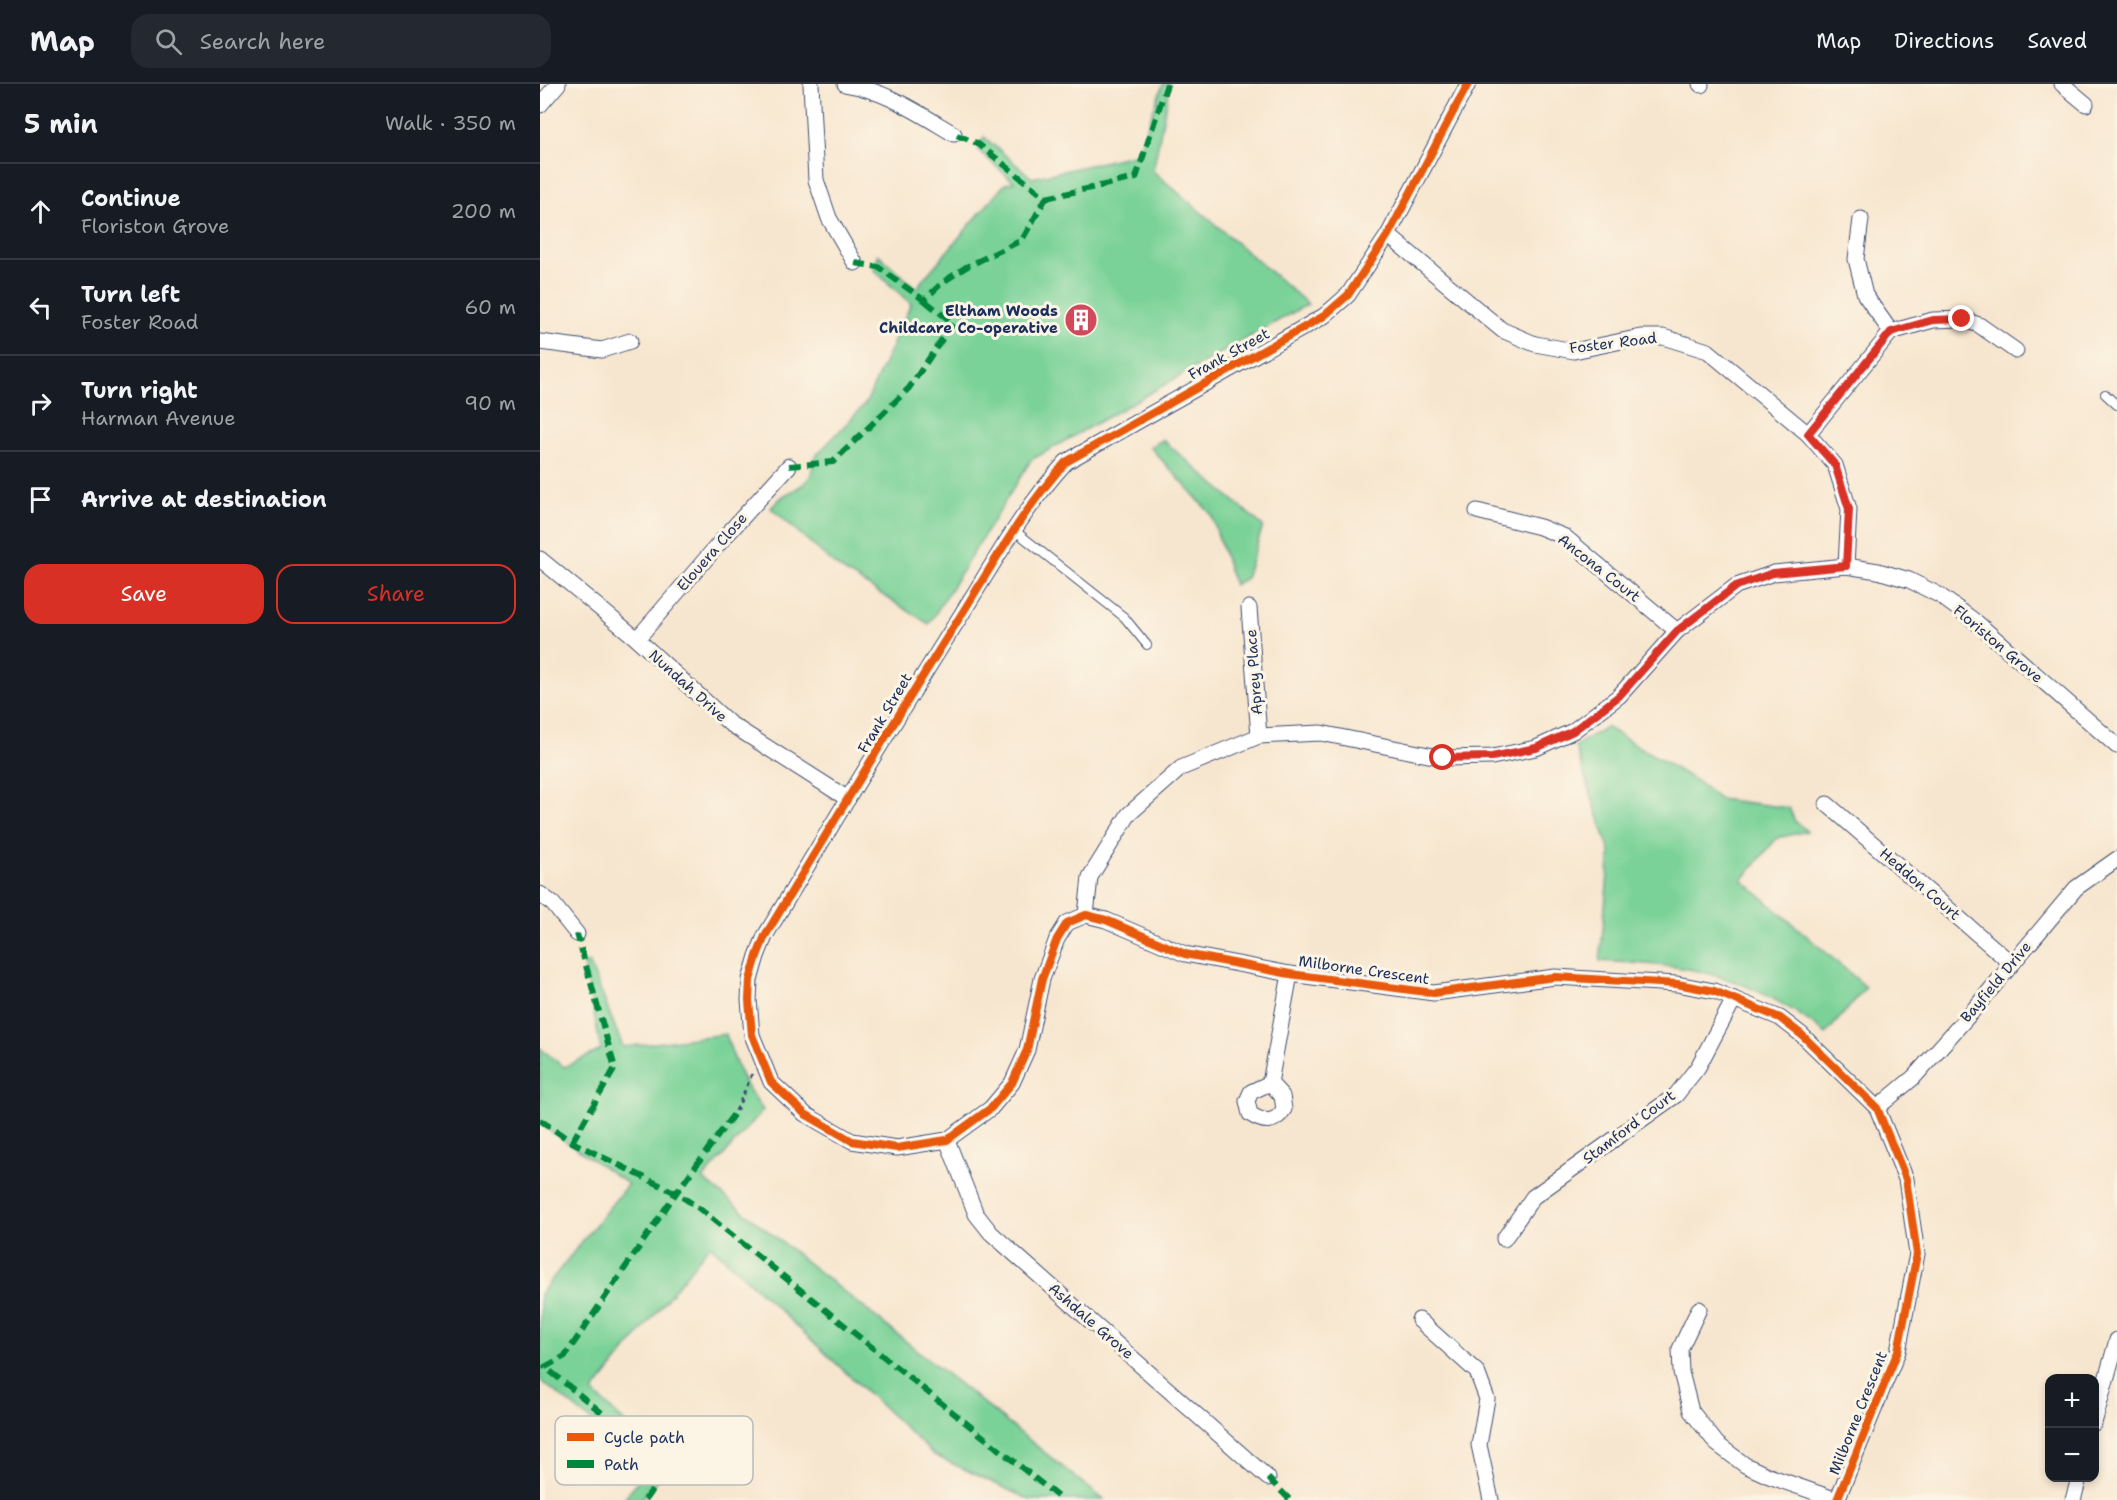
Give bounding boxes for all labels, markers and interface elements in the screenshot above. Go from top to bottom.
search box [131,14,551,68]
text: Map [30,22,95,60]
icon: search [152,25,185,58]
text: Search here [200,27,325,56]
text: Map [1816,27,1861,55]
text: Directions [1894,27,1994,55]
text: Saved [2027,27,2087,55]
text: 5 min [24,106,98,141]
text: Walk · 350 m [385,110,516,136]
text: Continue [81,184,181,213]
icon: ahead [24,195,57,228]
text: 200 m [451,198,516,224]
text: Floriston Grove [81,213,229,239]
text: Turn left [81,280,180,309]
icon: left [24,291,57,324]
text: 60 m [464,294,516,320]
place label: Eltham Woods Childcare Co-operative [879,301,1058,338]
building icon: Eltham Woods Childcare Co-operative [1063,302,1099,338]
route end [1948,305,1974,331]
text: Foster Road [81,309,198,335]
street label: Frank Street [1185,323,1273,385]
street label: Foster Road [1568,328,1658,358]
text: Turn right [81,376,198,405]
icon: right [24,387,57,420]
text: 90 m [464,390,516,416]
text: Harman Avenue [81,405,236,431]
icon: arrive [24,483,57,516]
text: Arrive at destination [81,485,327,514]
street label: Elouera Close [672,509,752,595]
street label: Ancona Court [1554,529,1644,607]
button: Save [24,564,264,624]
button: Share [276,564,516,624]
street label: Floriston Grove [1949,601,2047,687]
street label: Aprey Place [1241,629,1267,715]
street label: Nundah Drive [644,645,732,727]
street label: Frank Street [853,669,917,757]
route start [1429,744,1455,770]
street label: Heddon Court [1875,843,1965,925]
street label: Bayfield Drive [1956,937,2036,1027]
street label: Milborne Crescent [1297,951,1431,989]
street label: Stamford Court [1579,1086,1679,1168]
street label: Ashdale Grove [1044,1278,1138,1364]
street label: Milborne Crescent [1824,1348,1892,1478]
map controls [2045,1374,2099,1482]
button: + [2045,1374,2099,1428]
legend [555,1416,753,1485]
text: Cycle path [604,1427,685,1448]
button: − [2045,1428,2099,1482]
text: Path [604,1454,639,1475]

